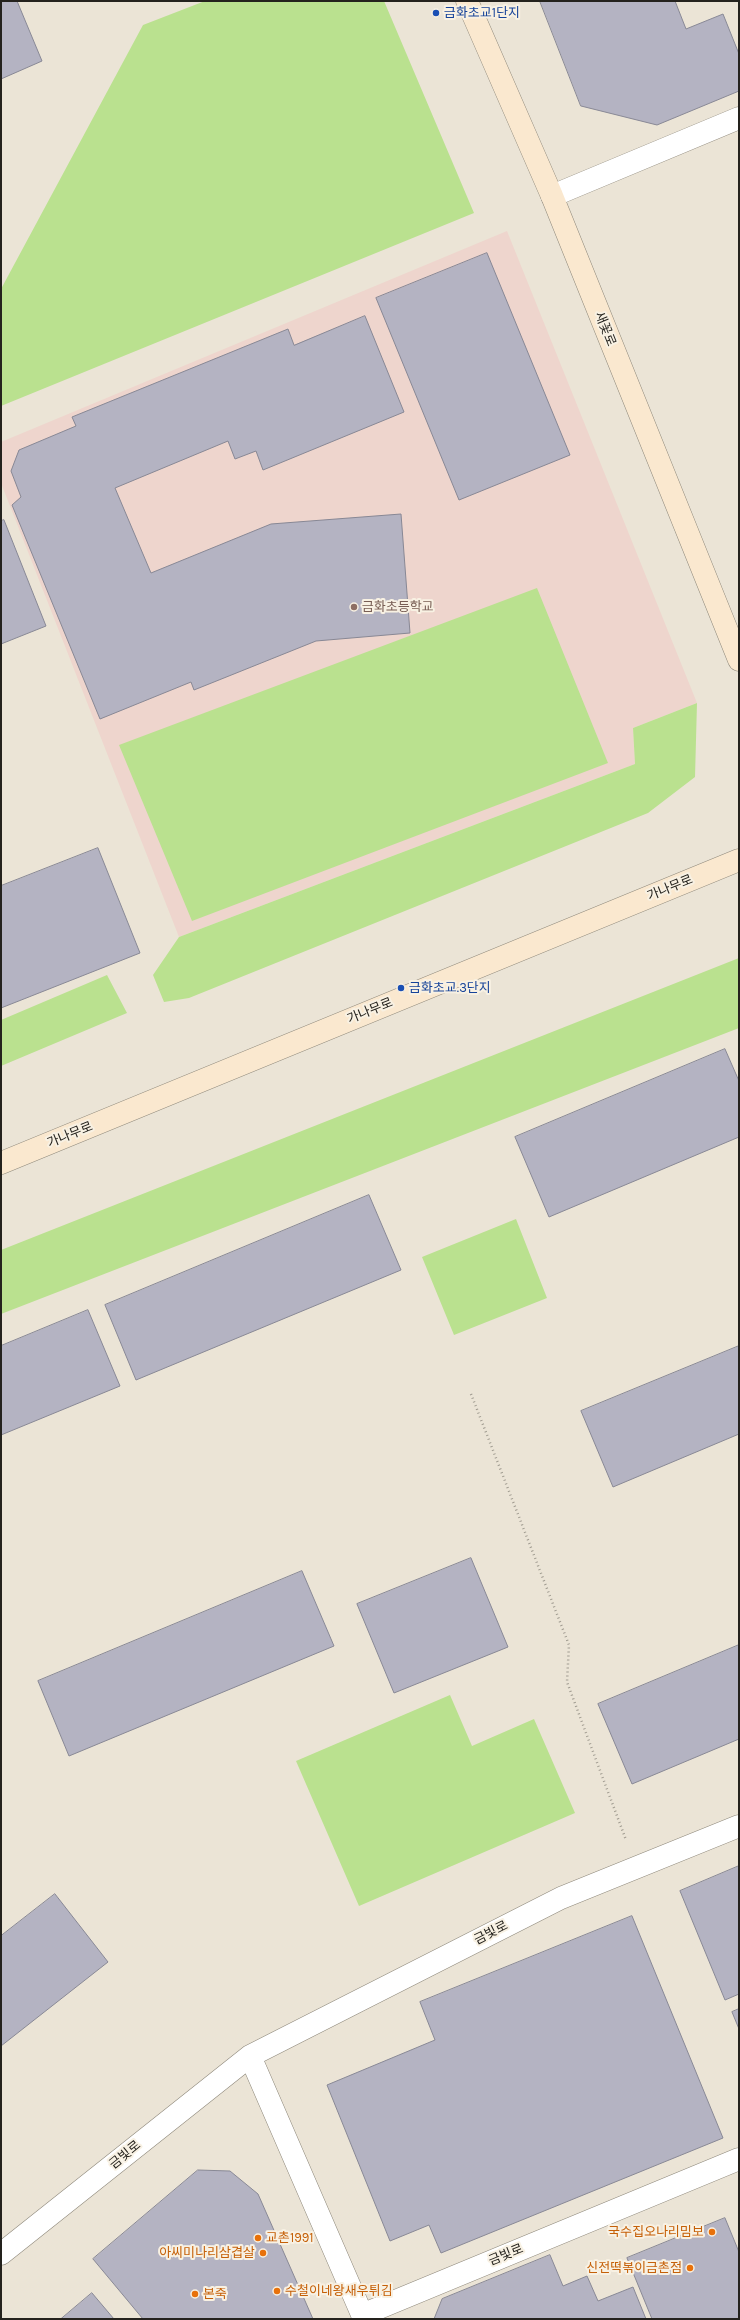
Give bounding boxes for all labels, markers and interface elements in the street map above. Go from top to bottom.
place label: 금화초교1단지 [444,5,520,21]
marker: 금화초교1단지 [431,8,441,18]
street label: 새꽃로 [591,309,619,349]
place label: 금화초등학교 [362,599,434,615]
marker: 금화초등학교 [349,602,359,612]
street label: 가나무로 [645,872,695,904]
place label: 금화초교.3단지 [409,980,491,996]
marker: 금화초교.3단지 [396,983,406,993]
street label: 가나무로 [345,995,395,1027]
street label: 가나무로 [45,1119,95,1151]
street label: 금빛로 [471,1918,511,1948]
street label: 금빛로 [106,2138,144,2172]
place label: 국수집오나리밈보 [608,2224,704,2240]
marker: 국수집오나리밈보 [707,2227,717,2237]
place label: 교촌1991 [266,2230,314,2246]
marker: 교촌1991 [253,2233,263,2243]
street label: 금빛로 [486,2241,526,2269]
place label: 아씨미나리삼겹살 [159,2245,255,2261]
marker: 아씨미나리삼겹살 [258,2248,268,2258]
place label: 신전떡볶이금촌점 [586,2260,682,2276]
marker: 신전떡볶이금촌점 [685,2263,695,2273]
place label: 수철이네왕새우튀김 [285,2283,393,2299]
place label: 본죽 [203,2286,227,2302]
marker: 수철이네왕새우튀김 [272,2286,282,2296]
marker: 본죽 [190,2289,200,2299]

